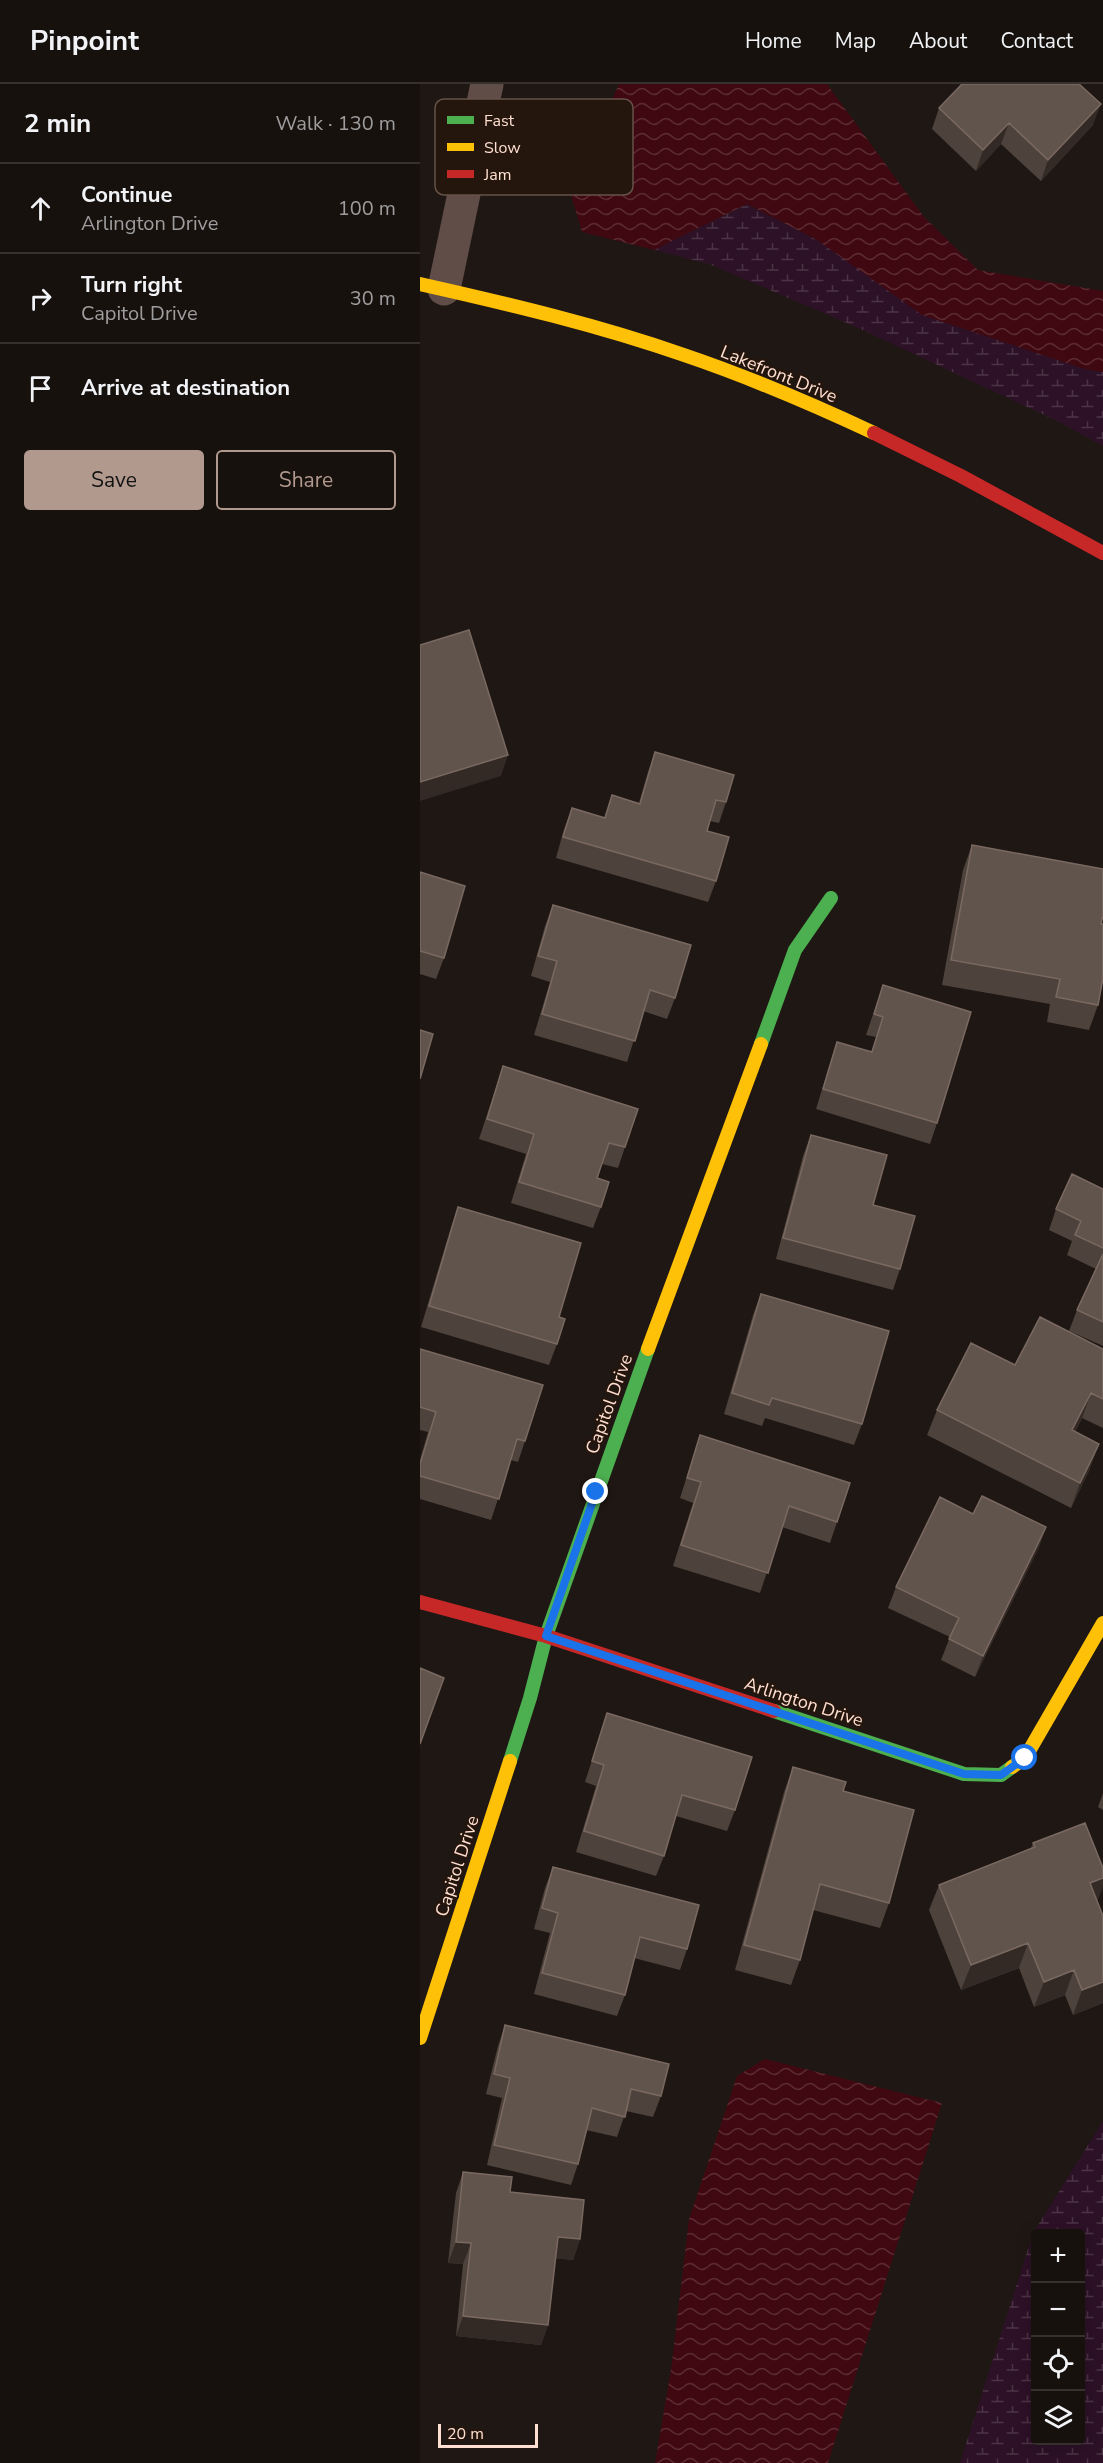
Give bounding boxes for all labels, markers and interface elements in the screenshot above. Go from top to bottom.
text: Pinpoint [30,22,139,60]
text: Home [745,27,802,55]
text: Map [835,27,876,55]
text: About [909,27,967,55]
text: Contact [1000,27,1073,55]
legend [435,99,633,195]
text: 2 min [24,106,91,141]
text: Walk · 130 m [276,110,396,137]
text: Fast [484,110,515,132]
text: Slow [484,137,521,159]
text: Jam [483,164,511,186]
text: Continue [81,180,172,210]
icon: ahead [24,192,57,225]
text: 100 m [338,195,396,222]
text: Arlington Drive [81,210,218,237]
text: Turn right [81,270,182,300]
icon: right [24,282,57,315]
text: 30 m [350,285,396,312]
text: Capitol Drive [81,300,198,327]
street label: Lakefront Drive [717,340,841,408]
icon: arrive [24,372,57,405]
text: Arrive at destination [81,373,290,403]
button: Save [24,450,204,510]
button: Share [216,450,396,510]
street label: Capitol Drive [580,1351,638,1457]
route end [582,1478,608,1504]
street label: Arlington Drive [742,1671,866,1733]
route start [1011,1744,1037,1770]
street label: Capitol Drive [429,1812,485,1920]
map controls [1031,2229,1085,2445]
button: + [1031,2229,1085,2283]
button: − [1031,2283,1085,2337]
button: locate [1031,2337,1085,2391]
button: layers [1031,2391,1085,2445]
scale bar [438,2421,538,2448]
text: 20 m [447,2423,484,2445]

